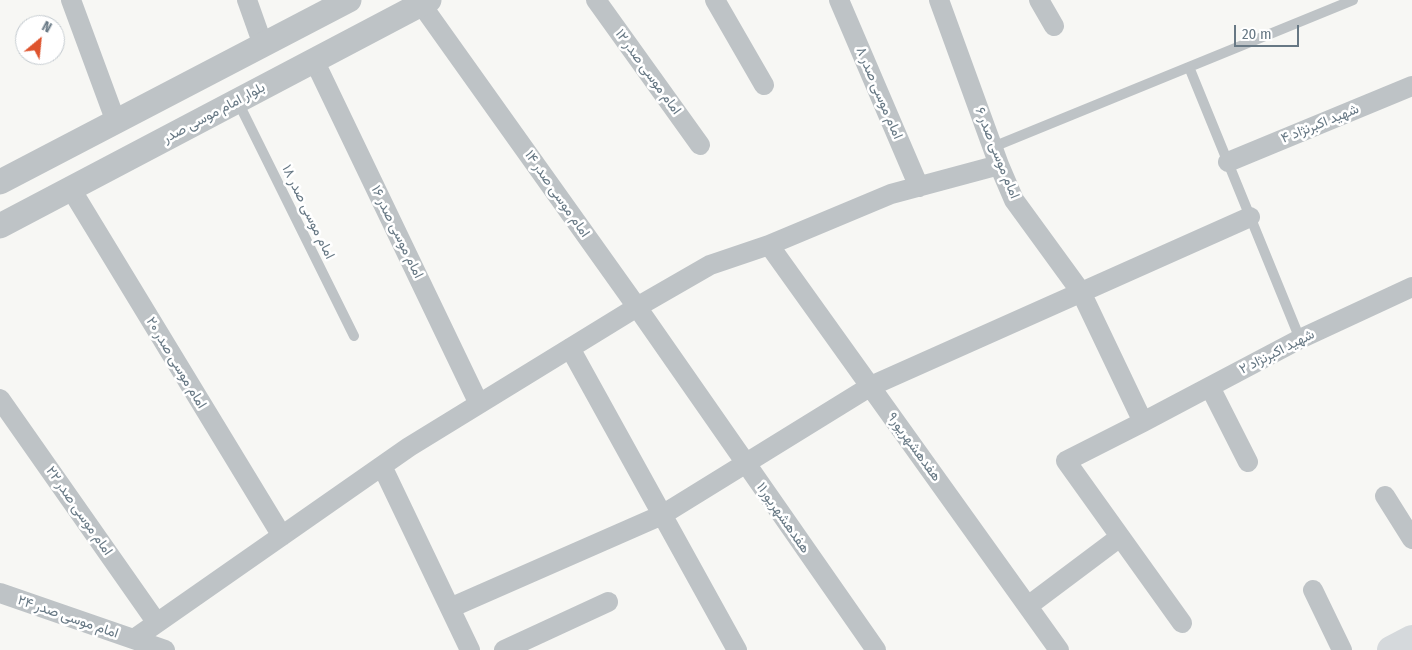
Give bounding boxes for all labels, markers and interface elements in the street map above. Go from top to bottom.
north arrow [15,15,65,65]
scale bar [1237,15,1302,47]
text: N [39,18,54,37]
text: 20 m [1242,25,1272,43]
street label: امام موسی صدر ۱۲ [611,26,685,118]
street label: امام موسی صدر ۸ [852,44,906,142]
street label: بلوار امام موسی صدر [160,79,268,147]
street label: شهید اکبرنژاد ۴ [1279,101,1361,147]
street label: امام موسی صدر ۶ [971,105,1023,201]
street label: امام موسی صدر ۱۴ [521,147,593,241]
street label: امام موسی صدر ۱۸ [278,162,338,262]
street label: امام موسی صدر ۱۶ [367,183,427,281]
street label: امام موسی صدر ۲۰ [142,314,210,412]
street label: شهید اکبرنژاد ۲ [1237,326,1317,378]
street label: هفدهشهریور۹ [883,409,945,485]
street label: امام موسی صدر ۲۲ [42,463,116,559]
street label: هفدهشهریور۱۱ [753,479,813,557]
street label: امام موسی صدر ۲۴ [15,592,121,642]

